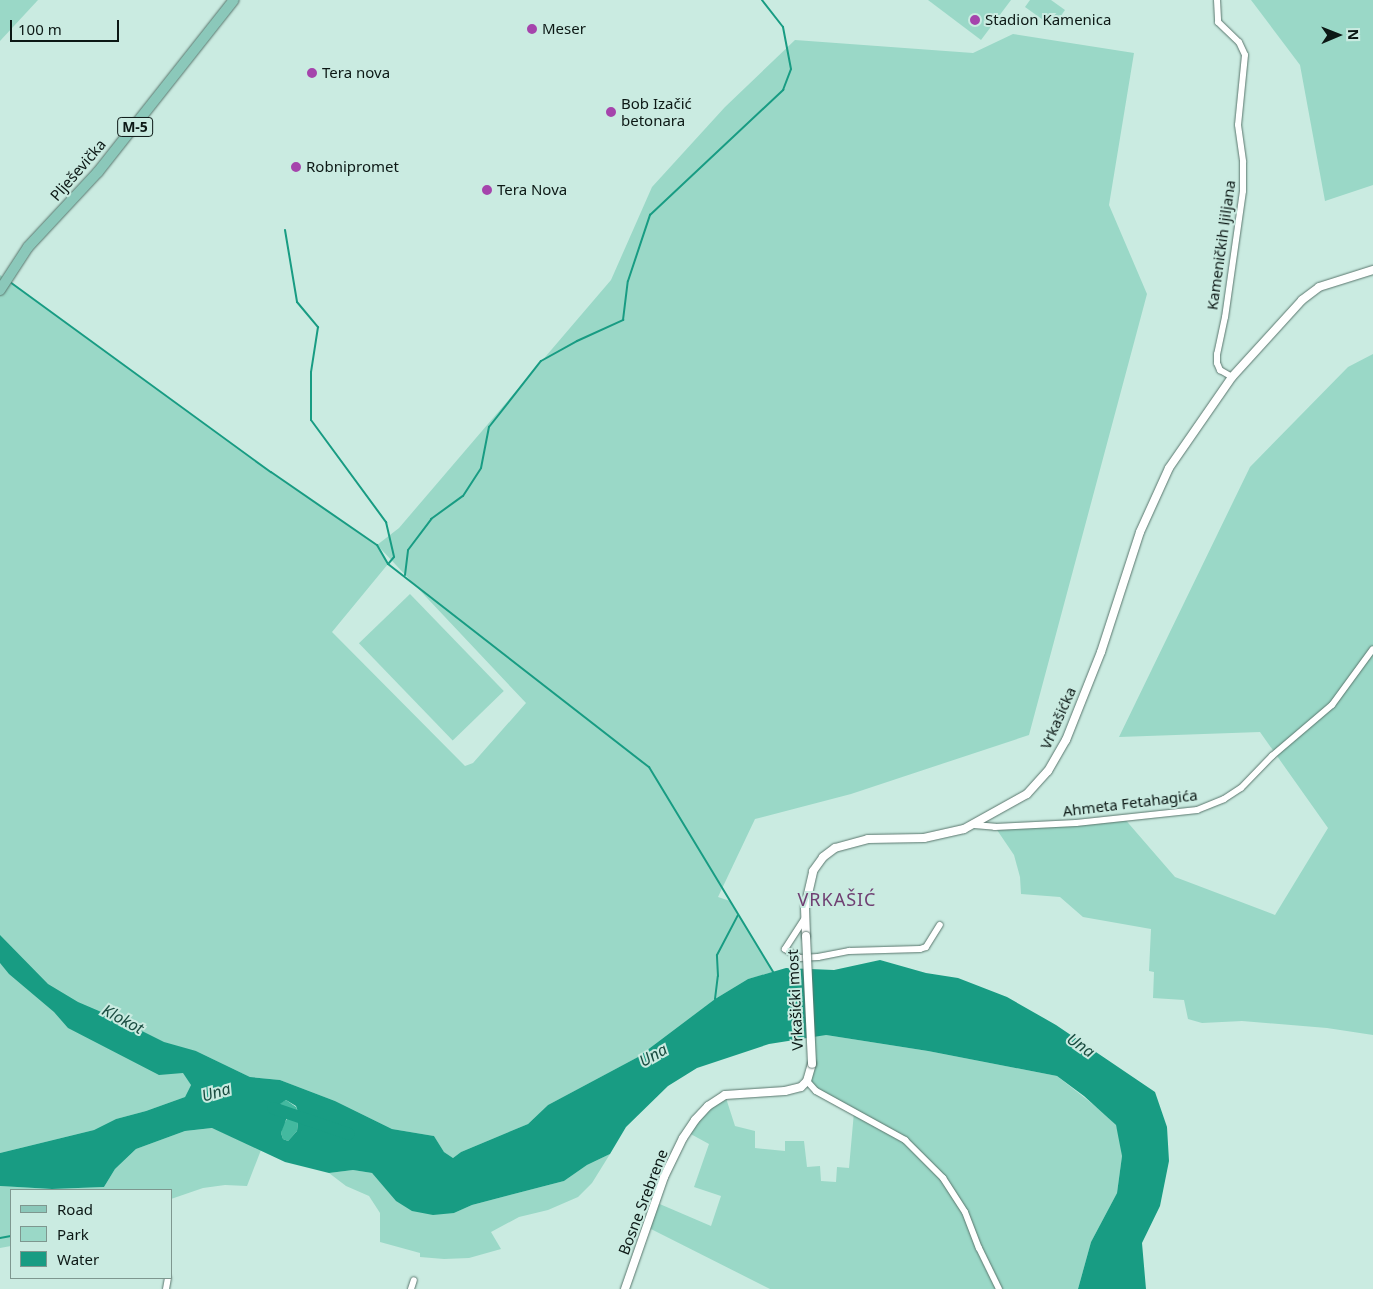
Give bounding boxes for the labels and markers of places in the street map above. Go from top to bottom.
place label: Stadion Kamenica [985,11,1111,29]
marker: Stadion Kamenica [969,14,981,26]
place label: Meser [542,20,586,38]
marker: Meser [526,23,538,35]
place label: Tera nova [322,64,390,82]
marker: Tera nova [306,67,318,79]
place label: Bob Izačić betonara [621,94,692,129]
marker: Bob Izačić betonara [605,106,617,118]
place label: Robnipromet [306,158,399,176]
marker: Robnipromet [290,161,302,173]
place label: Tera Nova [497,181,567,199]
marker: Tera Nova [481,184,493,196]

